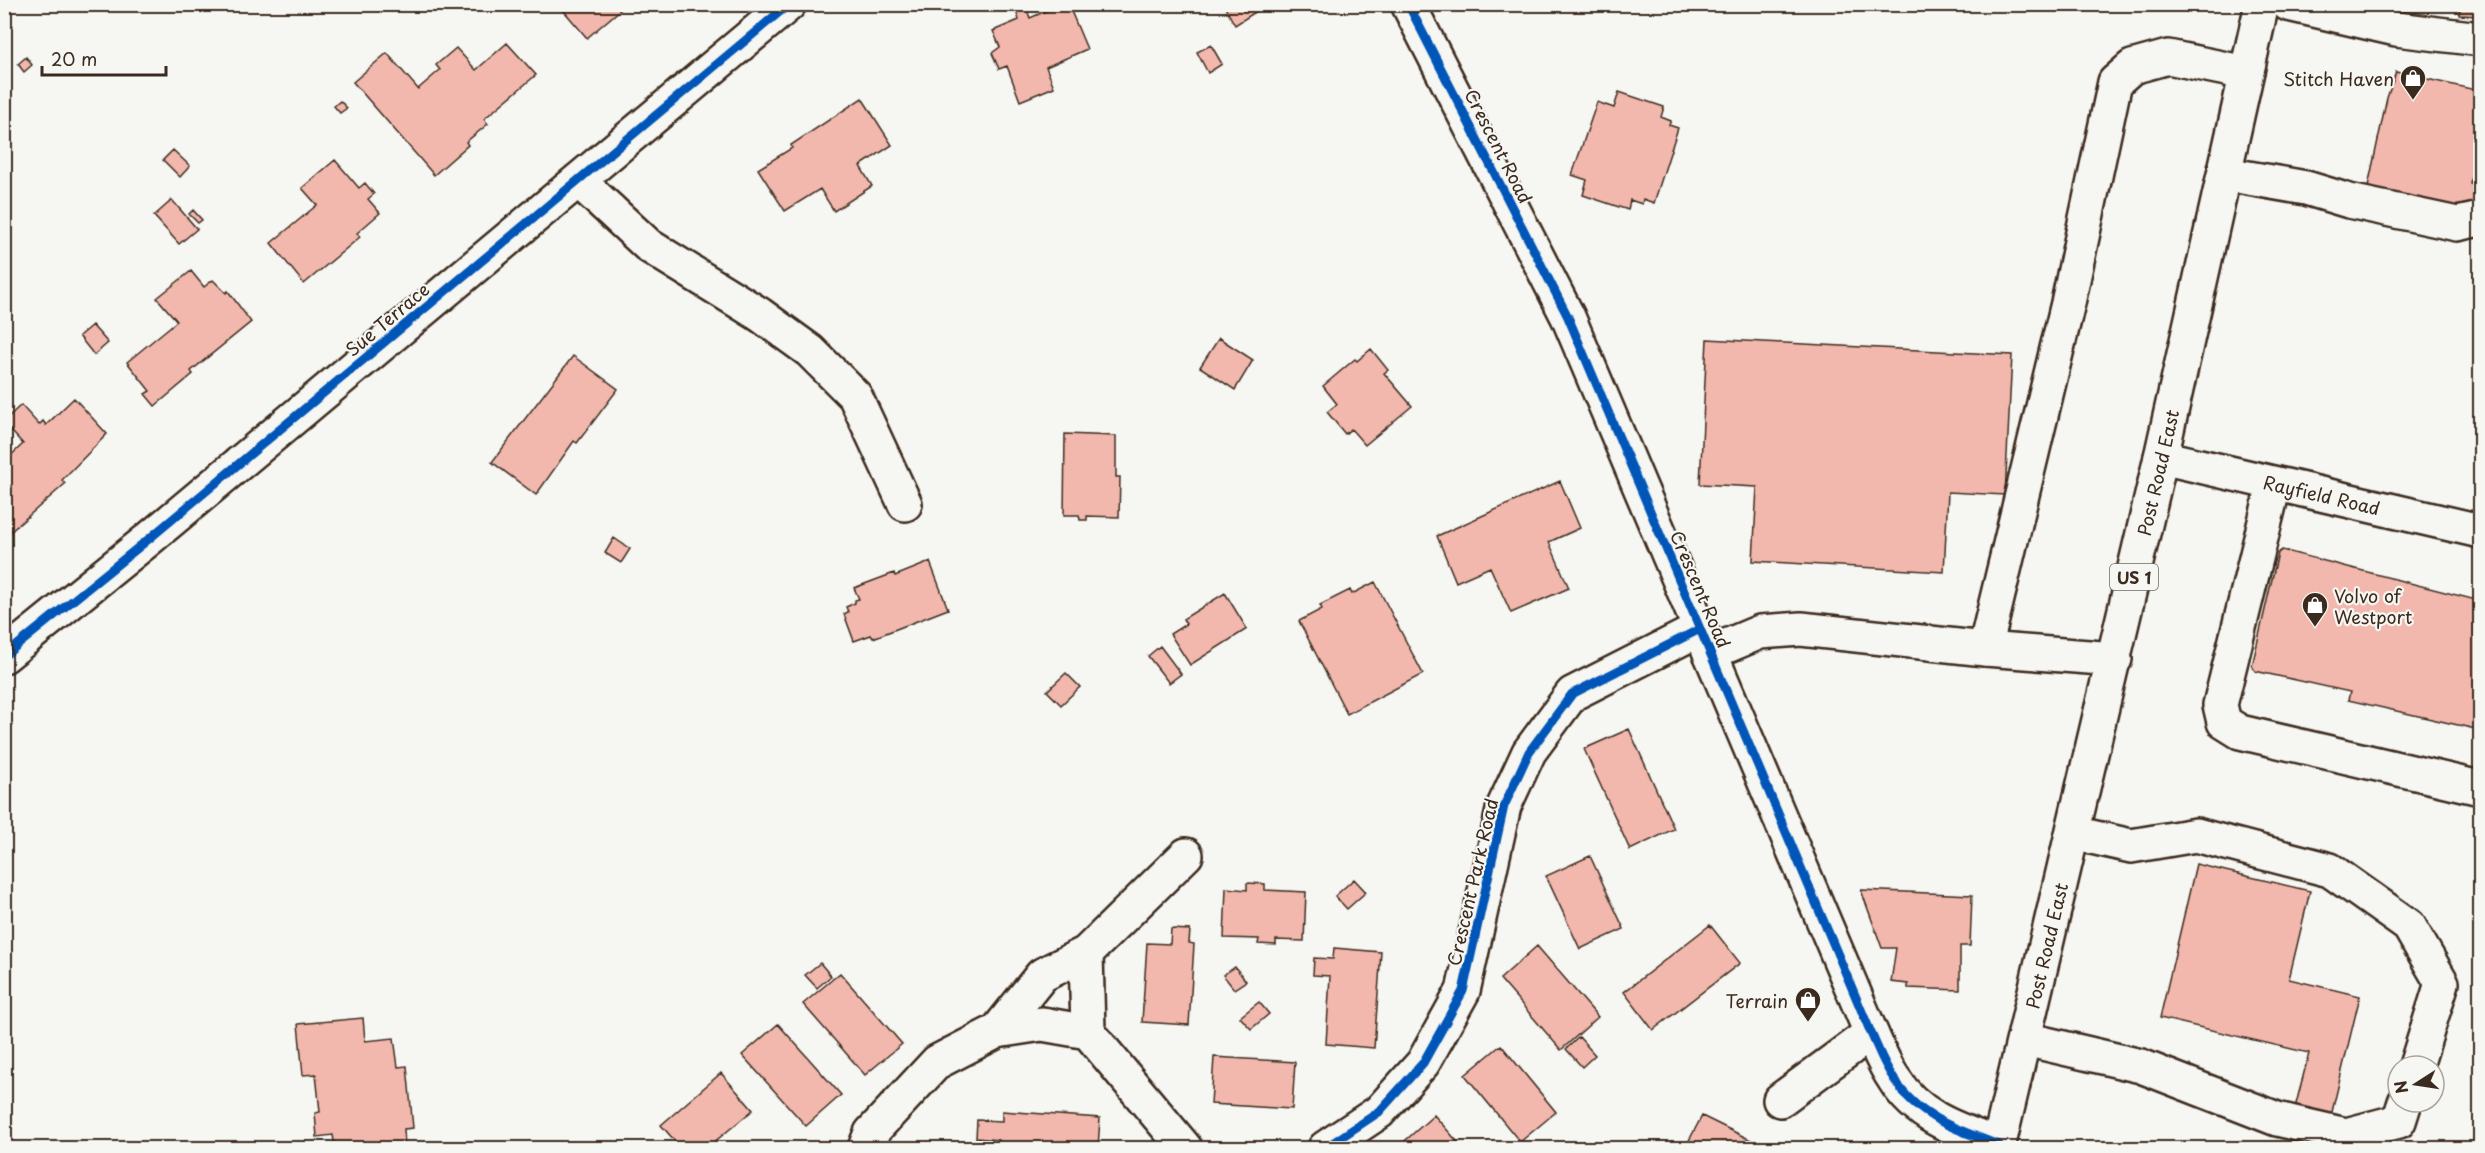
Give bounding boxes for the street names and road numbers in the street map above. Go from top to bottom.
street label: Crescent Road [1459,84,1539,208]
street label: Sue Terrace [339,276,435,362]
street label: Post Road East [2129,407,2185,538]
street label: Rayfield Road [2261,468,2383,521]
street label: Crescent Road [1664,526,1738,652]
road number: US 1 [2110,564,2158,590]
street label: Crescent Park Road [1440,796,1504,968]
street label: Post Road East [2018,880,2074,1011]

